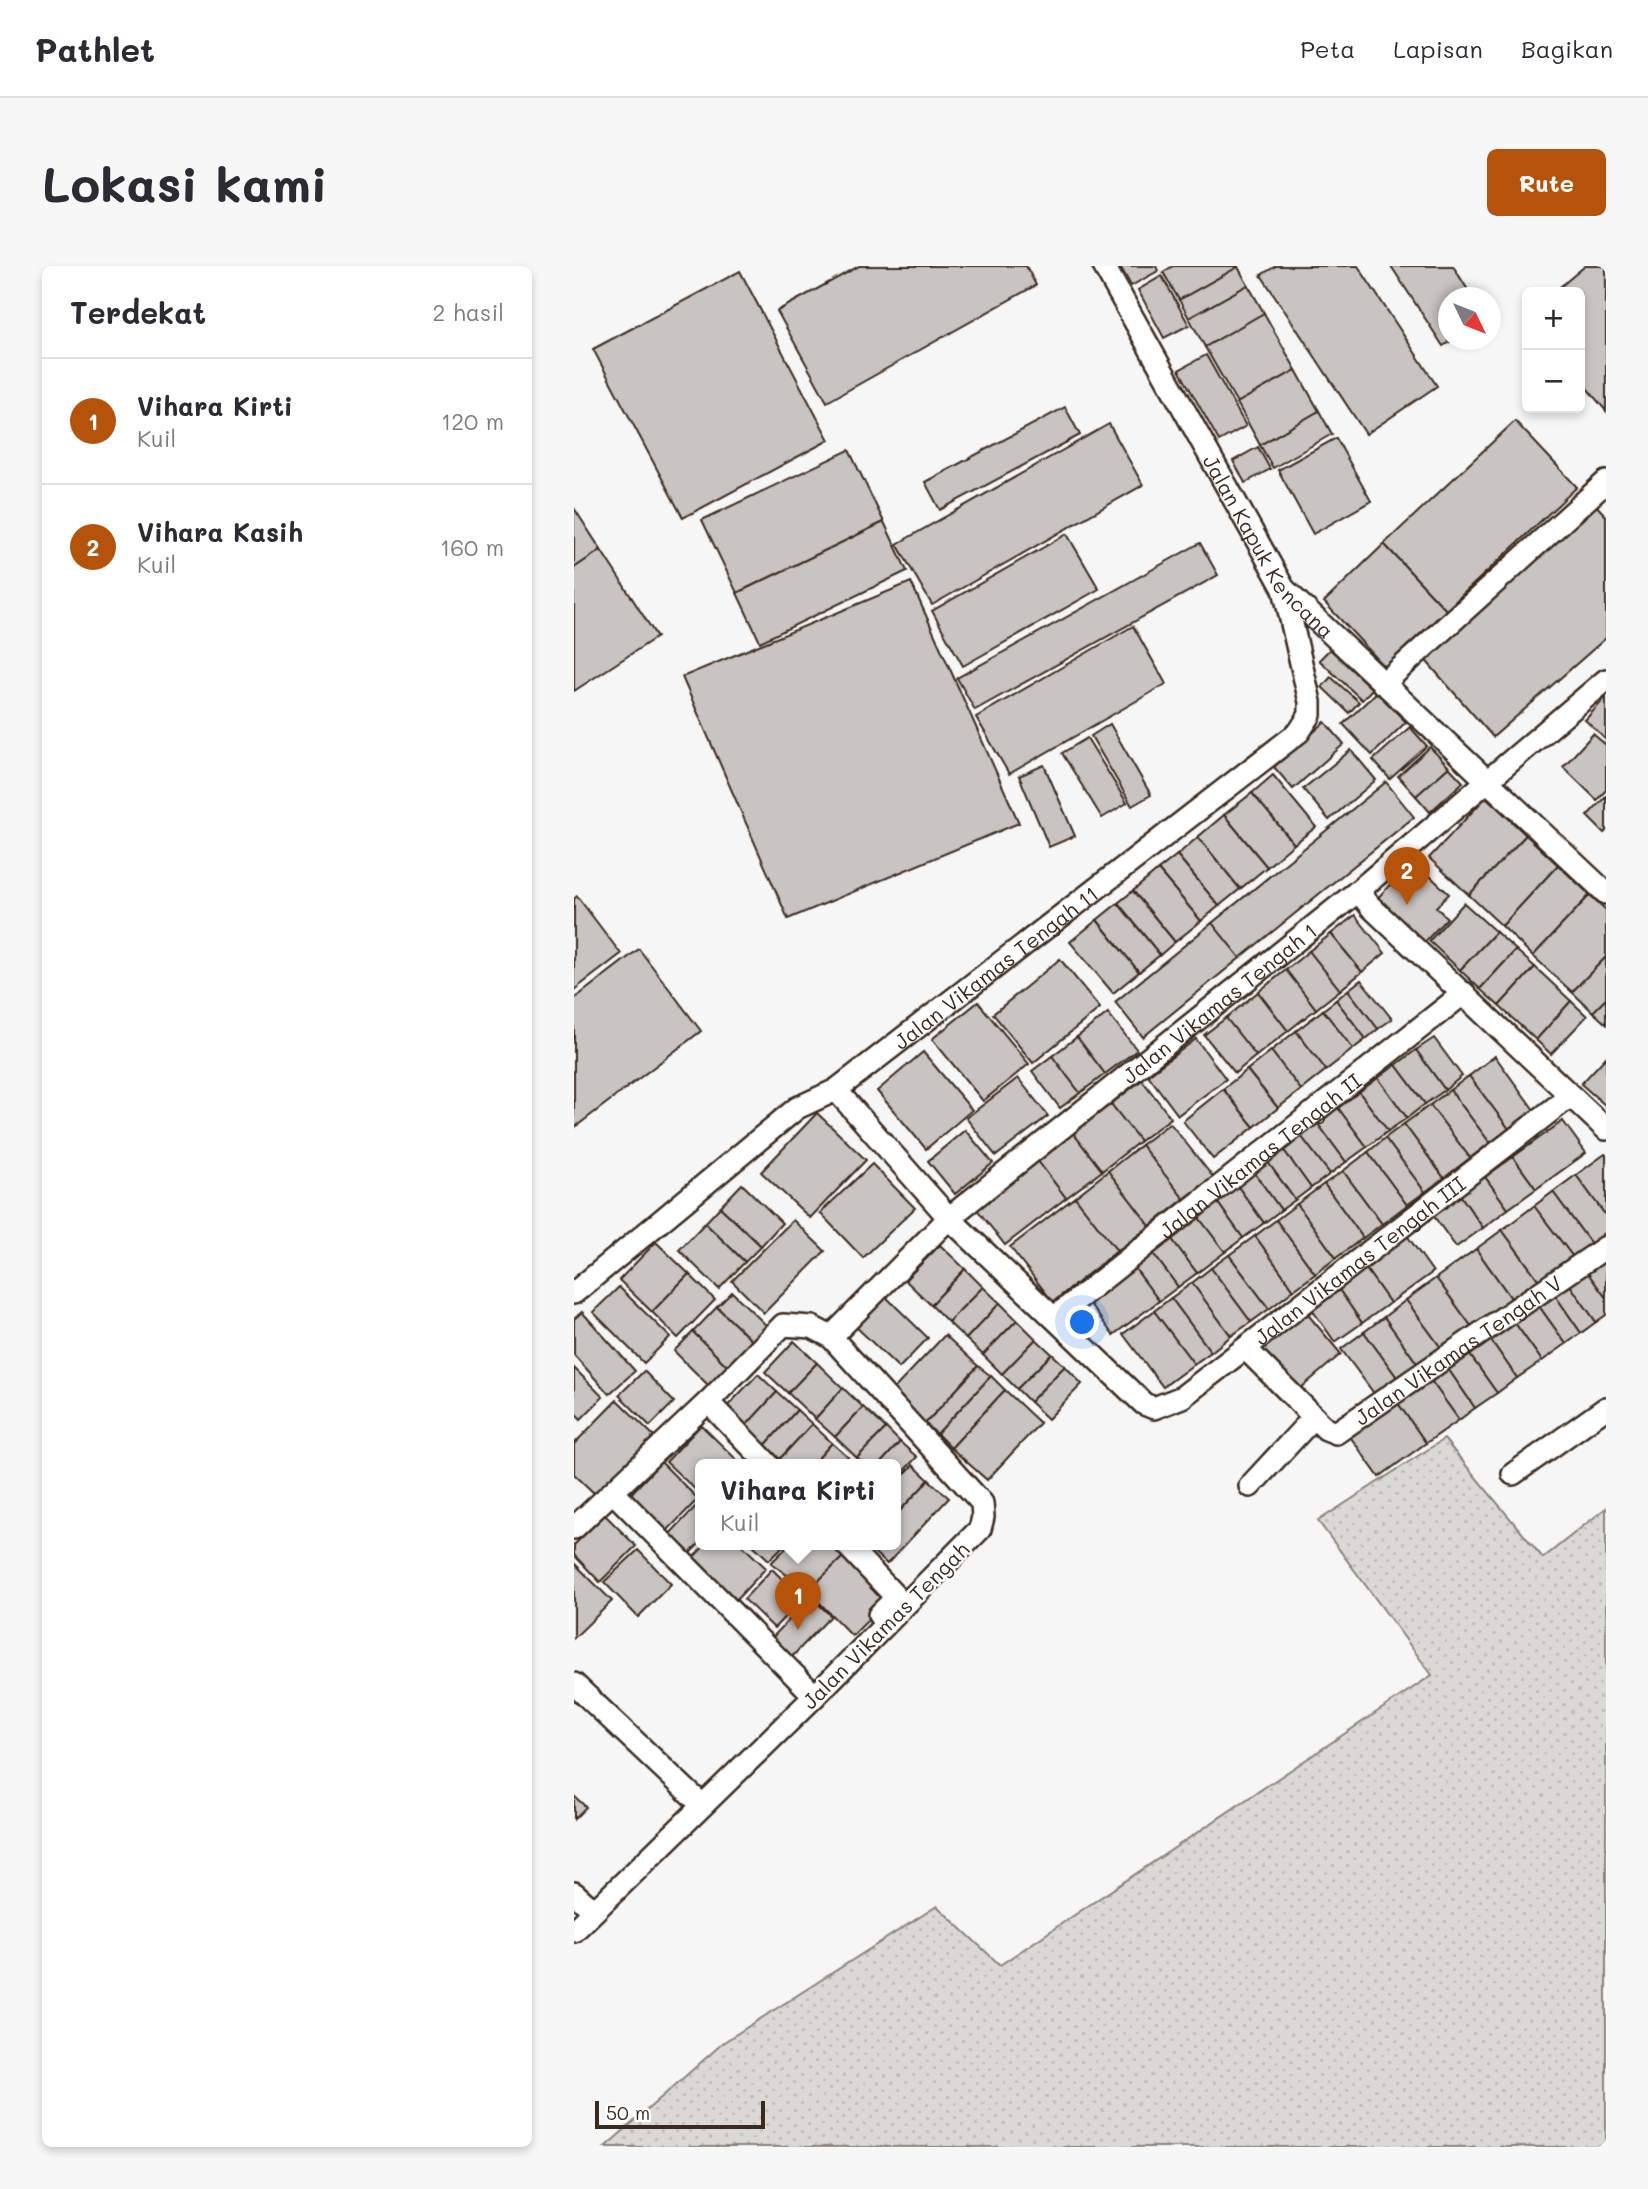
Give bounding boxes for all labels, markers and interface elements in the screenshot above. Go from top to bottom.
text: Pathlet [35,27,155,70]
text: Peta [1300,33,1355,64]
text: Lapisan [1393,33,1483,64]
text: Bagikan [1521,33,1613,64]
button: Rute [1487,149,1606,216]
text: Lokasi kami [42,151,328,214]
north arrow [1438,287,1501,350]
map controls [1522,287,1585,413]
button: + [1522,287,1585,350]
text: Terdekat [70,292,206,332]
text: 2 hasil [433,297,504,327]
button: − [1522,350,1585,413]
text: Vihara Kirti [137,389,293,423]
text: 1 [88,406,98,436]
text: 120 m [441,406,504,436]
text: Kuil [137,423,176,453]
street label: Jalan Kapuk Kencana [1198,449,1340,643]
text: Vihara Kasih [137,515,303,549]
text: 2 [87,532,99,562]
text: 160 m [440,532,504,562]
text: Kuil [137,549,176,579]
pin: 2 [1384,847,1430,905]
street label: Jalan Vikamas Tengah 11 [888,879,1103,1054]
street label: Jalan Vikamas Tengah 1 [1116,916,1322,1088]
street label: Jalan Vikamas Tengah II [1153,1066,1366,1243]
street label: Jalan Vikamas Tengah III [1248,1169,1470,1350]
street label: Jalan Vikamas Tengah V [1348,1268,1566,1430]
your location [1065,1305,1099,1339]
popup [695,1459,901,1550]
text: Vihara Kirti [720,1473,876,1507]
text: Kuil [720,1507,760,1537]
street label: Jalan Vikamas Tengah [796,1536,974,1714]
pin: 1 [775,1572,821,1630]
scale bar [595,2098,765,2130]
text: 50 m [606,2100,650,2125]

